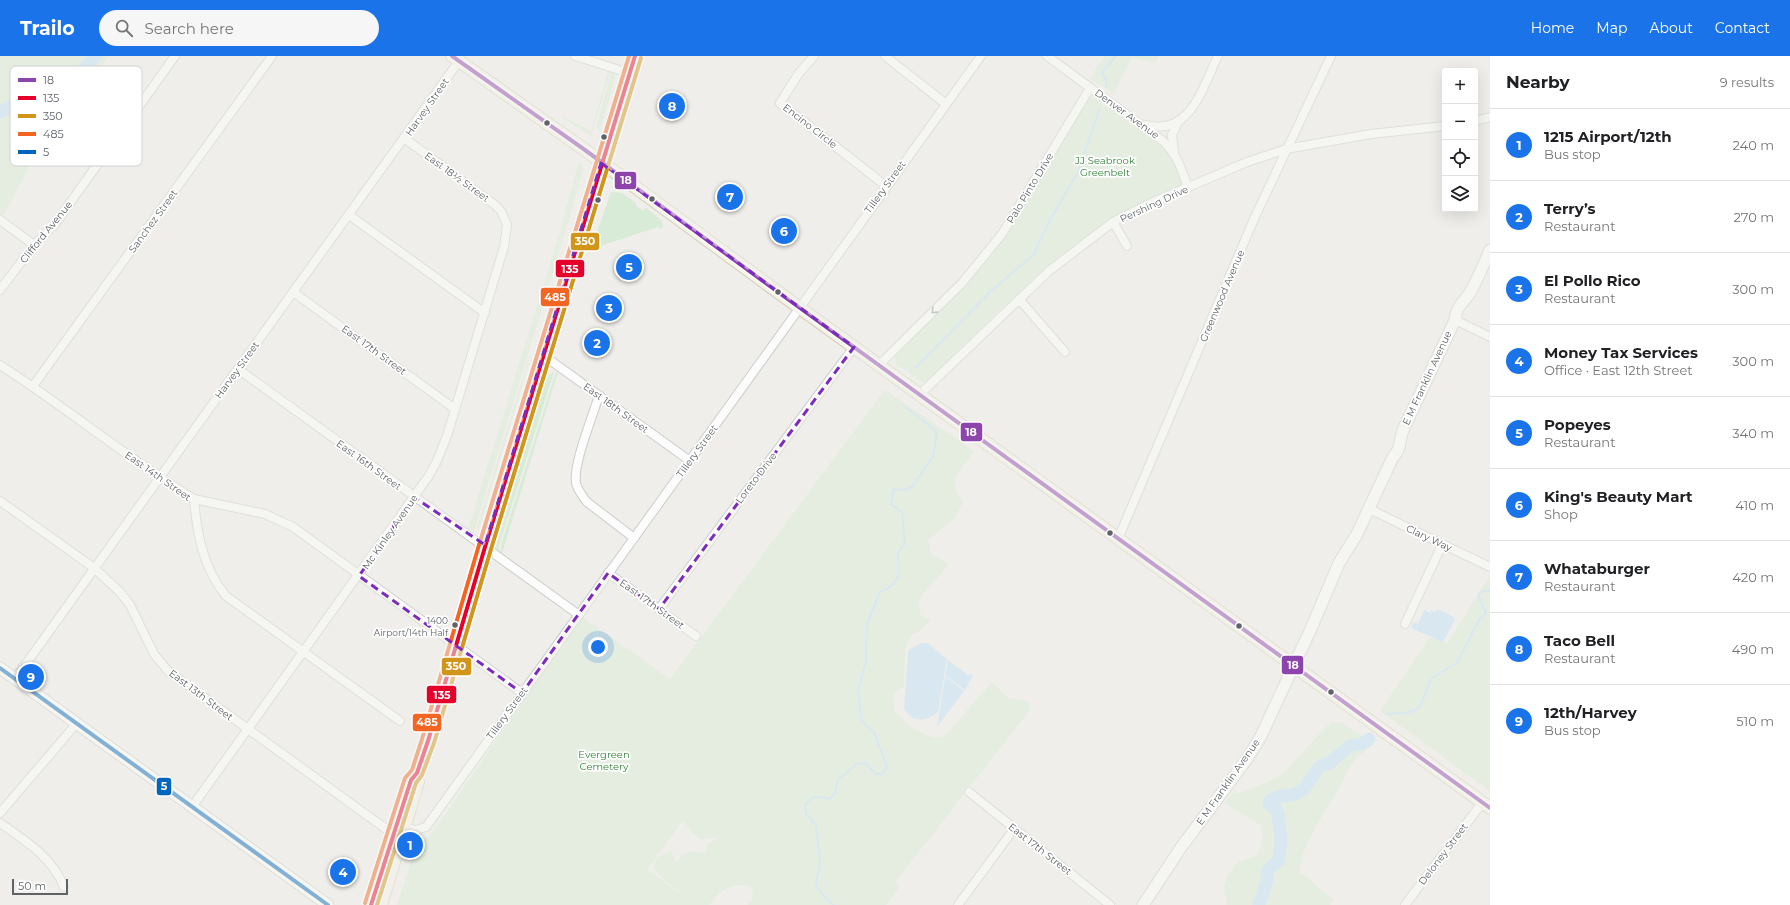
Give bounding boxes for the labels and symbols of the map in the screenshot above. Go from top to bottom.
legend [10,66,142,166]
text: 18 [43,73,54,87]
street label: Harvey Street [402,76,452,138]
street label: Denver Avenue [1092,86,1162,142]
text: 135 [43,91,59,105]
pin: 8 [659,91,685,121]
street label: Encino Circle [780,101,840,151]
text: 350 [43,109,63,123]
unlabelled marker [542,118,552,128]
text: 485 [43,127,64,141]
unlabelled marker [599,132,609,142]
text: 5 [43,145,49,159]
street label: East 18½ Street [422,149,492,205]
street label: Palo Pinto Drive [1004,150,1056,226]
park label: JJ Seabrook Greenbelt [1074,154,1135,179]
street label: Tillery Street [861,158,909,216]
line badge: 18 [614,171,637,190]
text: 18 [620,173,632,187]
pin: 7 [717,182,743,212]
street label: Pershing Drive [1118,183,1190,225]
street label: Sanchez Street [126,187,180,255]
unlabelled marker [647,194,657,204]
unlabelled marker [593,195,603,205]
street label: Clifford Avenue [17,198,75,266]
pin: 6 [771,216,797,246]
line badge: 350 [570,232,600,251]
text: 350 [574,234,596,248]
street label: Greenwood Avenue [1197,248,1247,344]
pin: 5 [616,252,642,282]
line badge: 135 [555,259,585,278]
text: 135 [561,262,579,276]
line badge: 485 [540,287,570,307]
unlabelled marker [773,287,783,297]
text: 485 [544,290,566,304]
pin: 3 [596,293,622,323]
one-way arrow [931,306,939,313]
street label: East 17th Street [339,322,409,378]
pin: 2 [584,328,610,358]
street label: E M Franklin Avenue [1399,329,1455,427]
street label: Harvey Street [212,339,262,401]
street label: East 18th Street [581,380,651,436]
street label: Tillery Street [673,422,721,480]
line badge: 18 [960,422,983,442]
text: 18 [965,425,977,439]
street label: East 16th Street [334,437,404,493]
street label: East 14th Street [122,448,194,504]
street label: Loreto Drive [732,450,780,506]
street label: Mc Kinley Avenue [359,492,421,572]
street label: Clary Way [1404,522,1455,555]
unlabelled marker [1105,528,1115,538]
street label: East 17th Street [617,576,687,632]
place label: 1400 Airport/14th Half [374,615,449,638]
marker: 1400 Airport/14th Half [450,620,460,630]
unlabelled marker [1234,621,1244,631]
your location [588,637,608,657]
line badge: 18 [1281,655,1304,675]
line badge: 350 [441,657,472,676]
text: 18 [1287,658,1299,672]
text: 350 [445,659,467,673]
pin: 9 [18,662,44,692]
street label: East 13th Street [166,667,236,723]
street label: Tillery Street [483,684,531,742]
line badge: 135 [426,685,457,704]
unlabelled marker [1326,687,1336,697]
text: 135 [433,688,451,702]
line badge: 485 [412,713,442,732]
text: 485 [416,715,438,729]
street label: E M Franklin Avenue [1193,736,1263,828]
park label: Evergreen Cemetery [578,748,630,773]
line badge: 5 [156,777,172,796]
text: 5 [161,779,168,793]
street label: East 17th Street [1006,820,1074,878]
street label: Deloney Street [1415,820,1471,888]
pin: 1 [397,830,423,860]
pin: 4 [330,857,356,887]
scale bar [12,877,68,896]

